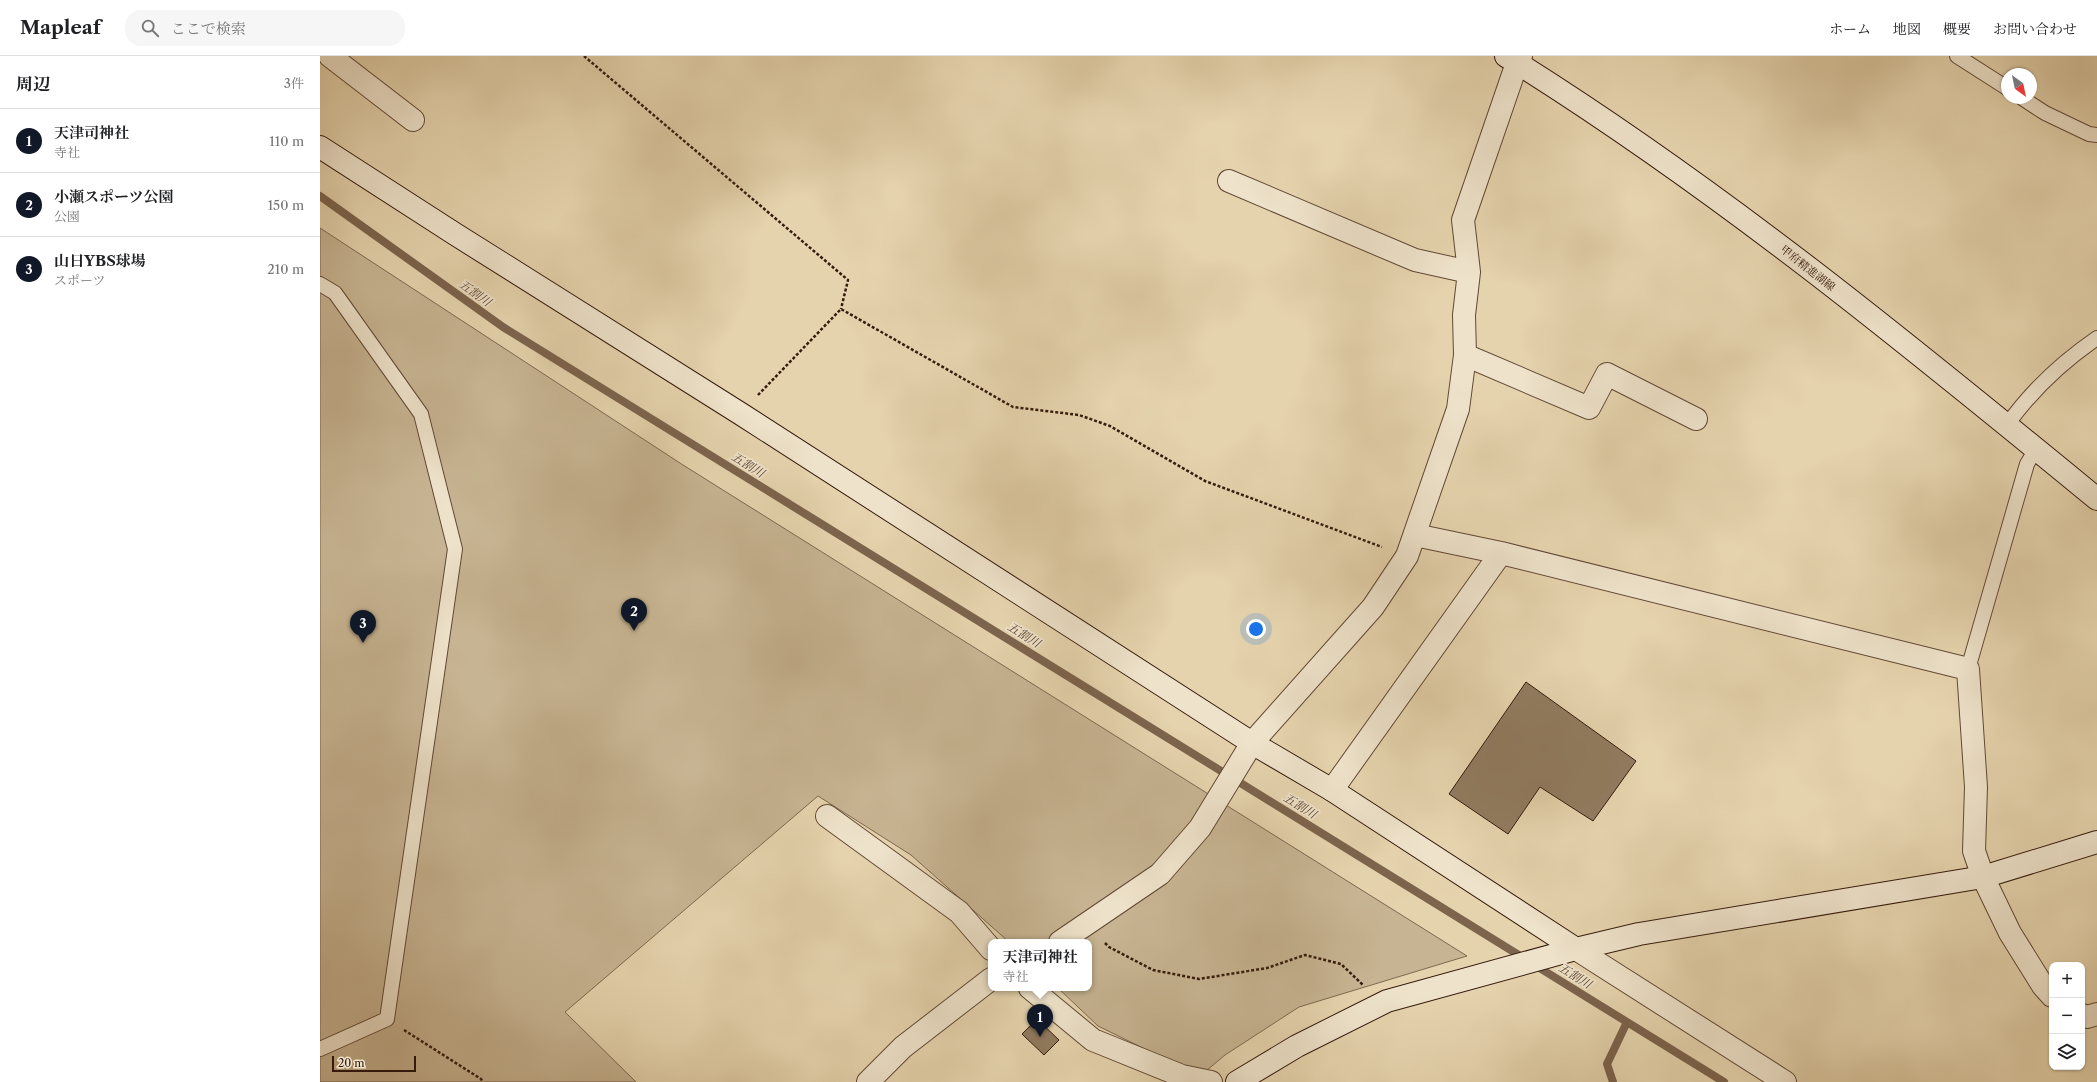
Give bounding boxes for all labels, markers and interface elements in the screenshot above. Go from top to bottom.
search box [125,10,405,46]
text: Mapleaf [20,16,101,39]
icon: search [139,17,161,39]
text: ここで検索 [171,19,246,38]
text: ホーム [1829,20,1871,38]
text: 地図 [1893,20,1921,38]
text: 概要 [1943,20,1971,38]
text: お問い合わせ [1993,20,2077,38]
north arrow [2001,68,2037,104]
text: 周辺 [16,74,50,94]
text: 3件 [284,75,304,91]
text: 天津司神社 [54,123,129,142]
text: 1 [26,133,32,149]
text: 110 m [269,133,304,149]
text: 寺社 [54,144,80,160]
text: 小瀬スポーツ公園 [54,187,173,206]
text: 2 [25,197,33,213]
text: 150 m [268,197,304,213]
text: 公園 [54,208,80,224]
street label: 甲府精進湖線 [1778,242,1838,294]
text: 山日YBS球場 [54,251,146,270]
text: 3 [25,261,33,277]
text: 210 m [267,261,304,277]
text: スポーツ [54,272,105,288]
water label: 五割川 [456,276,496,310]
water label: 五割川 [729,449,769,482]
pin: 2 [621,598,647,631]
pin: 3 [350,610,376,643]
water label: 五割川 [1005,619,1045,652]
your location [1246,619,1266,639]
water label: 五割川 [1281,790,1321,823]
popup [988,939,1092,991]
text: 天津司神社 [1002,947,1078,966]
water label: 五割川 [1556,960,1596,993]
map controls [2049,962,2085,1070]
button: + [2049,962,2085,998]
text: 寺社 [1002,968,1029,984]
button: − [2049,998,2085,1034]
pin: 1 [1027,1004,1053,1037]
button: layers [2049,1034,2085,1070]
scale bar [332,1054,416,1073]
text: 20 m [338,1056,364,1070]

